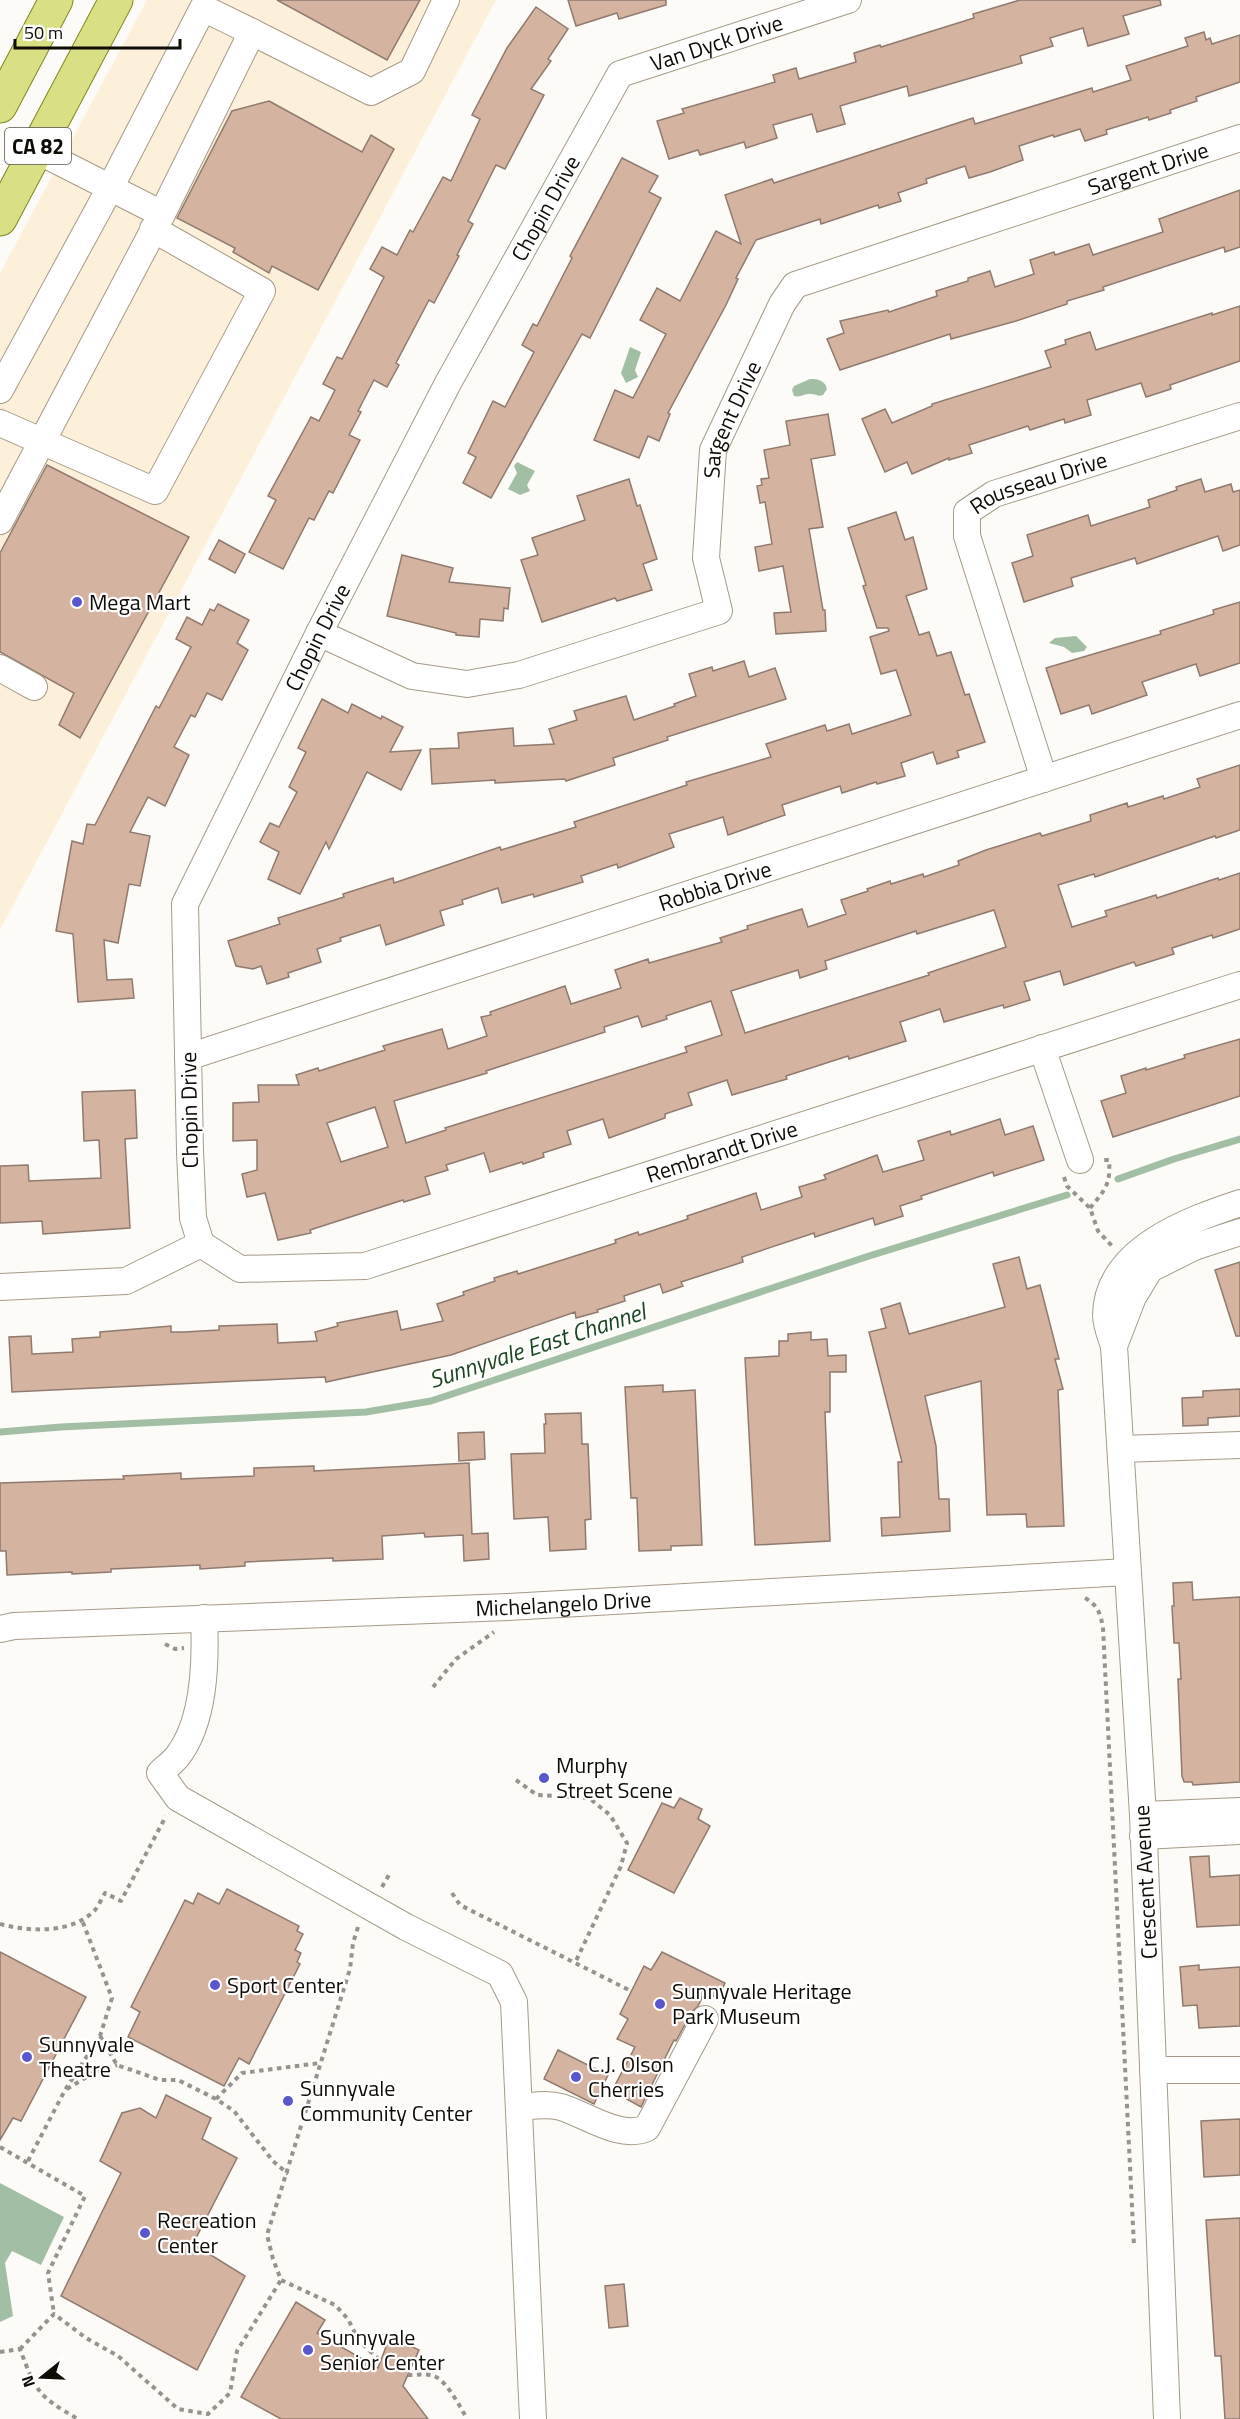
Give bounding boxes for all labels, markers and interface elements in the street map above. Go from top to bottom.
street label: Van Dyck Drive [646,5,787,80]
scale bar [15,12,180,50]
text: 50 m [24,19,63,46]
road number: CA 82 [5,128,71,164]
street label: Sargent Drive [1083,133,1213,204]
street label: Chopin Drive [502,149,589,267]
street label: Sargent Drive [694,355,770,479]
street label: Rousseau Drive [963,442,1111,523]
street label: Chopin Drive [276,577,359,697]
place label: Mega Mart [89,585,191,619]
marker: Mega Mart [70,595,84,609]
street label: Robbia Drive [654,851,776,920]
street label: Chopin Drive [171,1051,207,1169]
street label: Rembrandt Drive [642,1111,802,1192]
water label: Sunnyvale East Channel [424,1292,653,1397]
street label: Michelangelo Drive [475,1582,652,1625]
place label: Murphy Street Scene [556,1748,673,1807]
marker: Murphy Street Scene [537,1771,551,1785]
street label: Crescent Avenue [1124,1804,1166,1960]
place label: Sport Center [227,1968,344,2002]
place label: Sunnyvale Heritage Park Museum [672,1974,852,2033]
marker: Sport Center [208,1978,222,1992]
marker: Sunnyvale Heritage Park Museum [653,1997,667,2011]
place label: Sunnyvale Theatre [39,2027,134,2086]
place label: C.J. Olson Cherries [588,2047,674,2106]
marker: Sunnyvale Theatre [20,2050,34,2064]
marker: C.J. Olson Cherries [569,2070,583,2084]
place label: Sunnyvale Community Center [300,2071,473,2130]
marker: Sunnyvale Community Center [281,2094,295,2108]
place label: Recreation Center [157,2203,257,2262]
marker: Recreation Center [138,2226,152,2240]
place label: Sunnyvale Senior Center [320,2320,445,2379]
marker: Sunnyvale Senior Center [301,2343,315,2357]
north arrow [12,2347,72,2407]
text: N [15,2373,41,2391]

